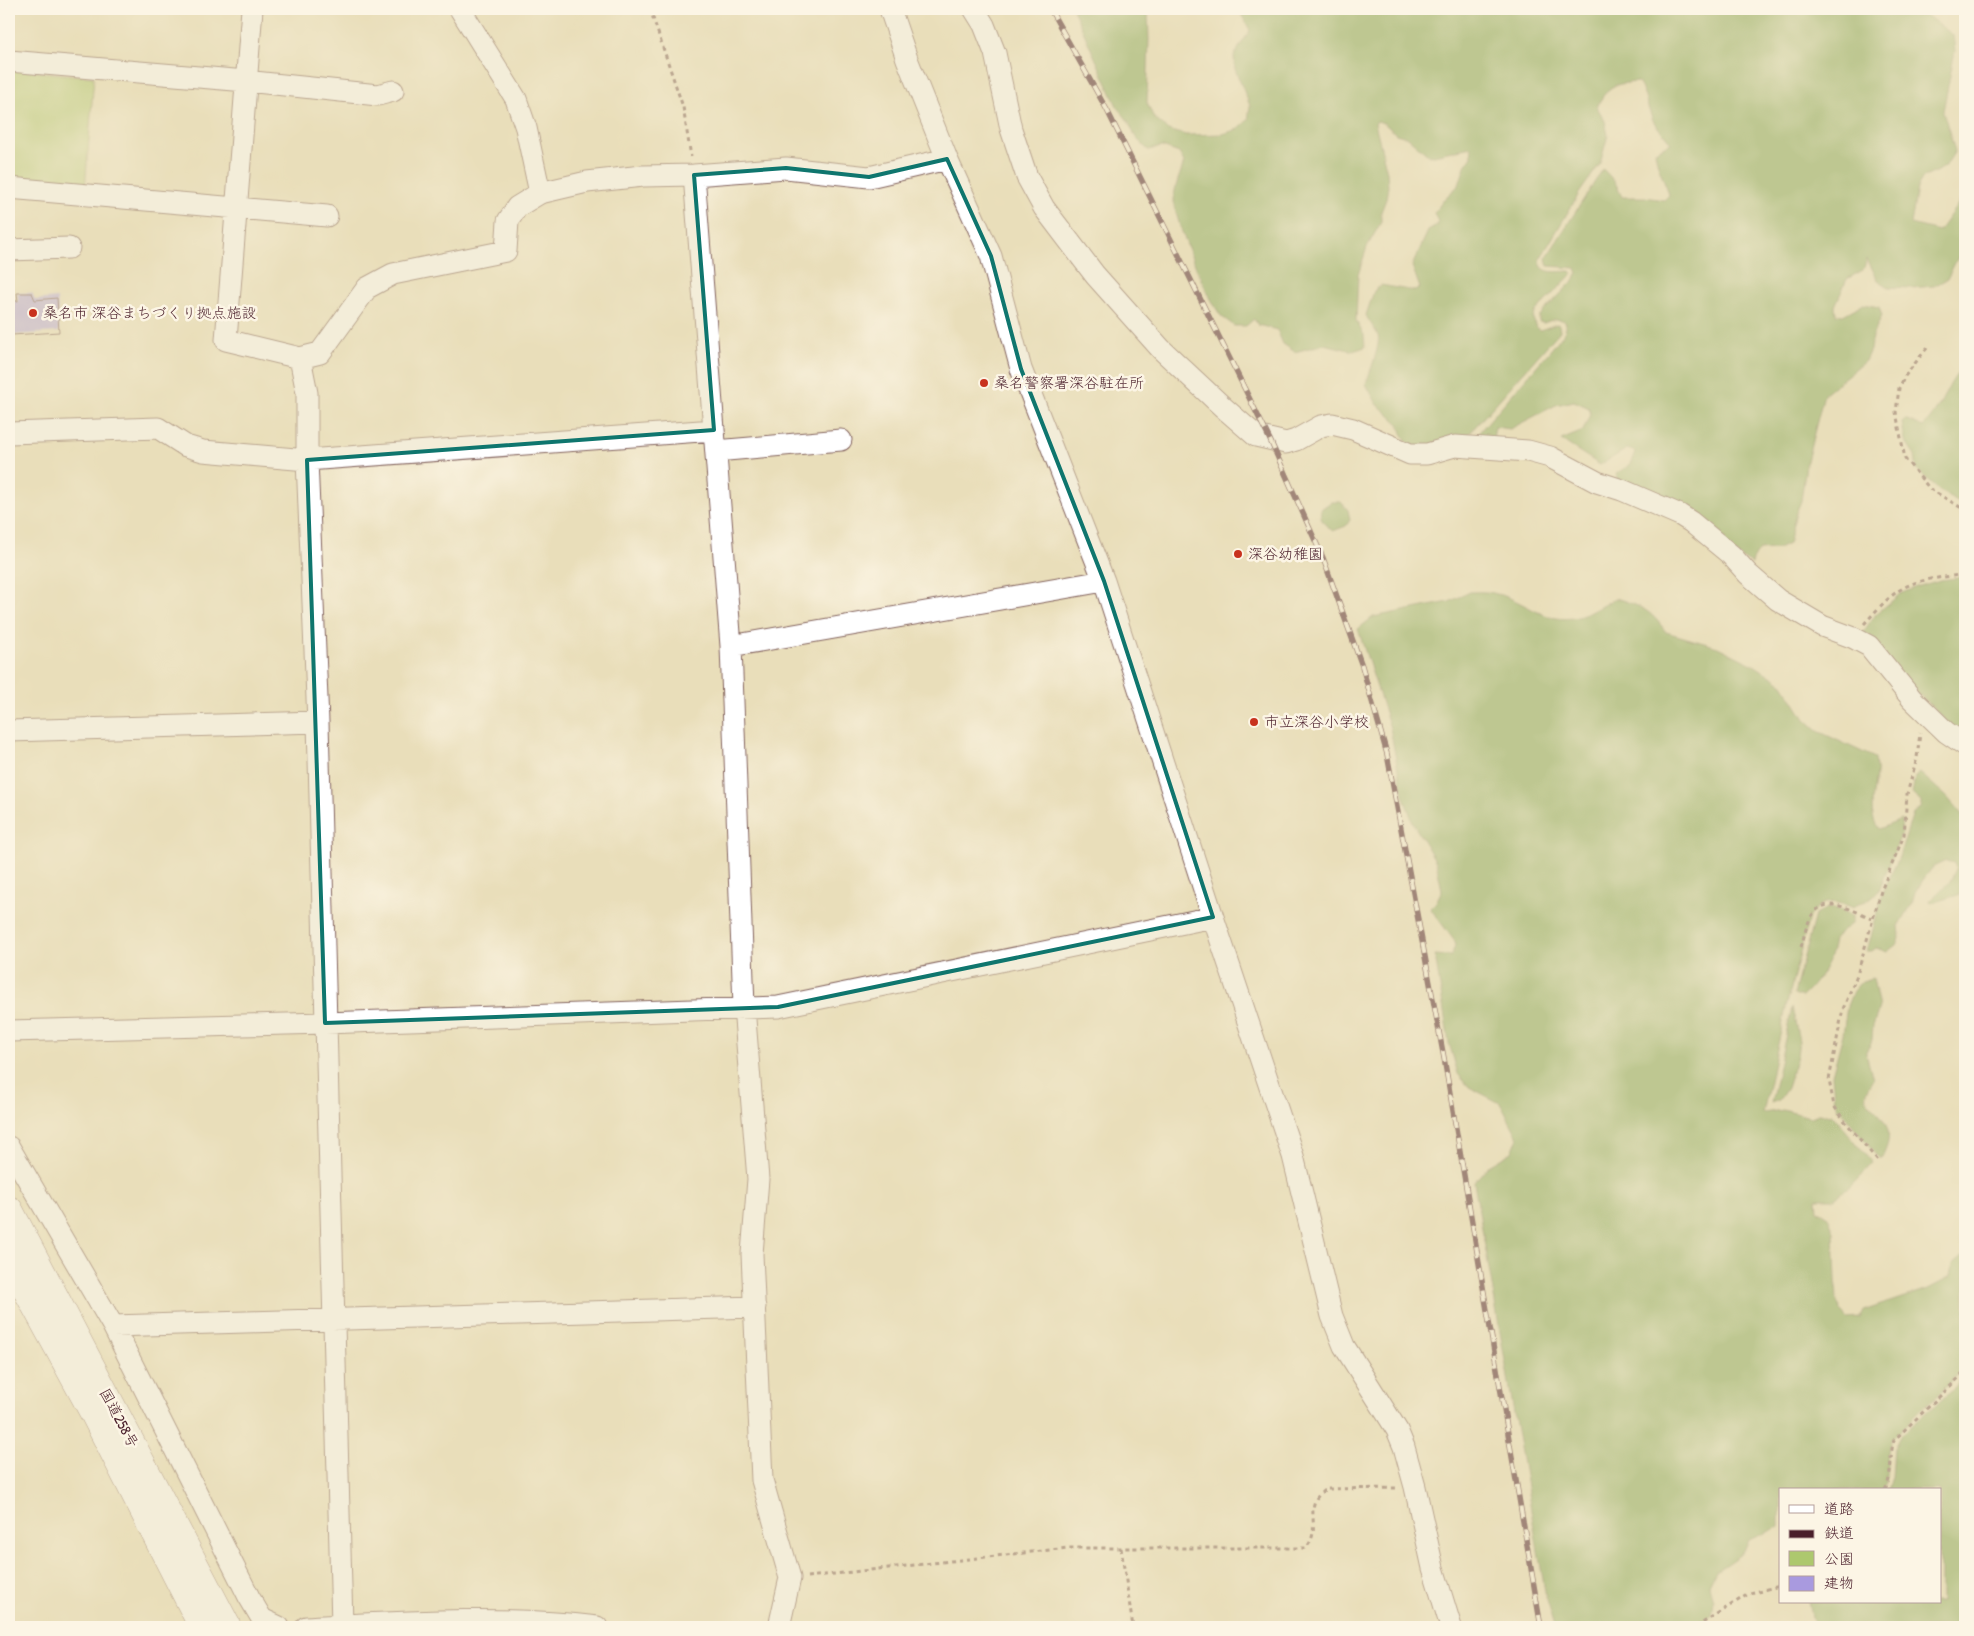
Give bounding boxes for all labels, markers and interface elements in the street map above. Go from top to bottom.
place label: 桑名市 深谷まちづくり拠点施設 [43,302,256,323]
marker: 桑名市 深谷まちづくり拠点施設 [27,307,39,319]
place label: 桑名警察署深谷駐在所 [994,372,1144,393]
marker: 桑名警察署深谷駐在所 [978,377,990,389]
place label: 深谷幼稚園 [1248,543,1323,564]
marker: 深谷幼稚園 [1232,548,1244,560]
place label: 市立深谷小学校 [1264,711,1369,732]
marker: 市立深谷小学校 [1248,716,1260,728]
street label: 国道258号 [95,1384,144,1451]
legend [1779,1488,1942,1604]
text: 道路 [1824,1498,1854,1519]
text: 鉄道 [1824,1522,1854,1543]
text: 公園 [1824,1548,1854,1569]
text: 建物 [1824,1572,1854,1593]

